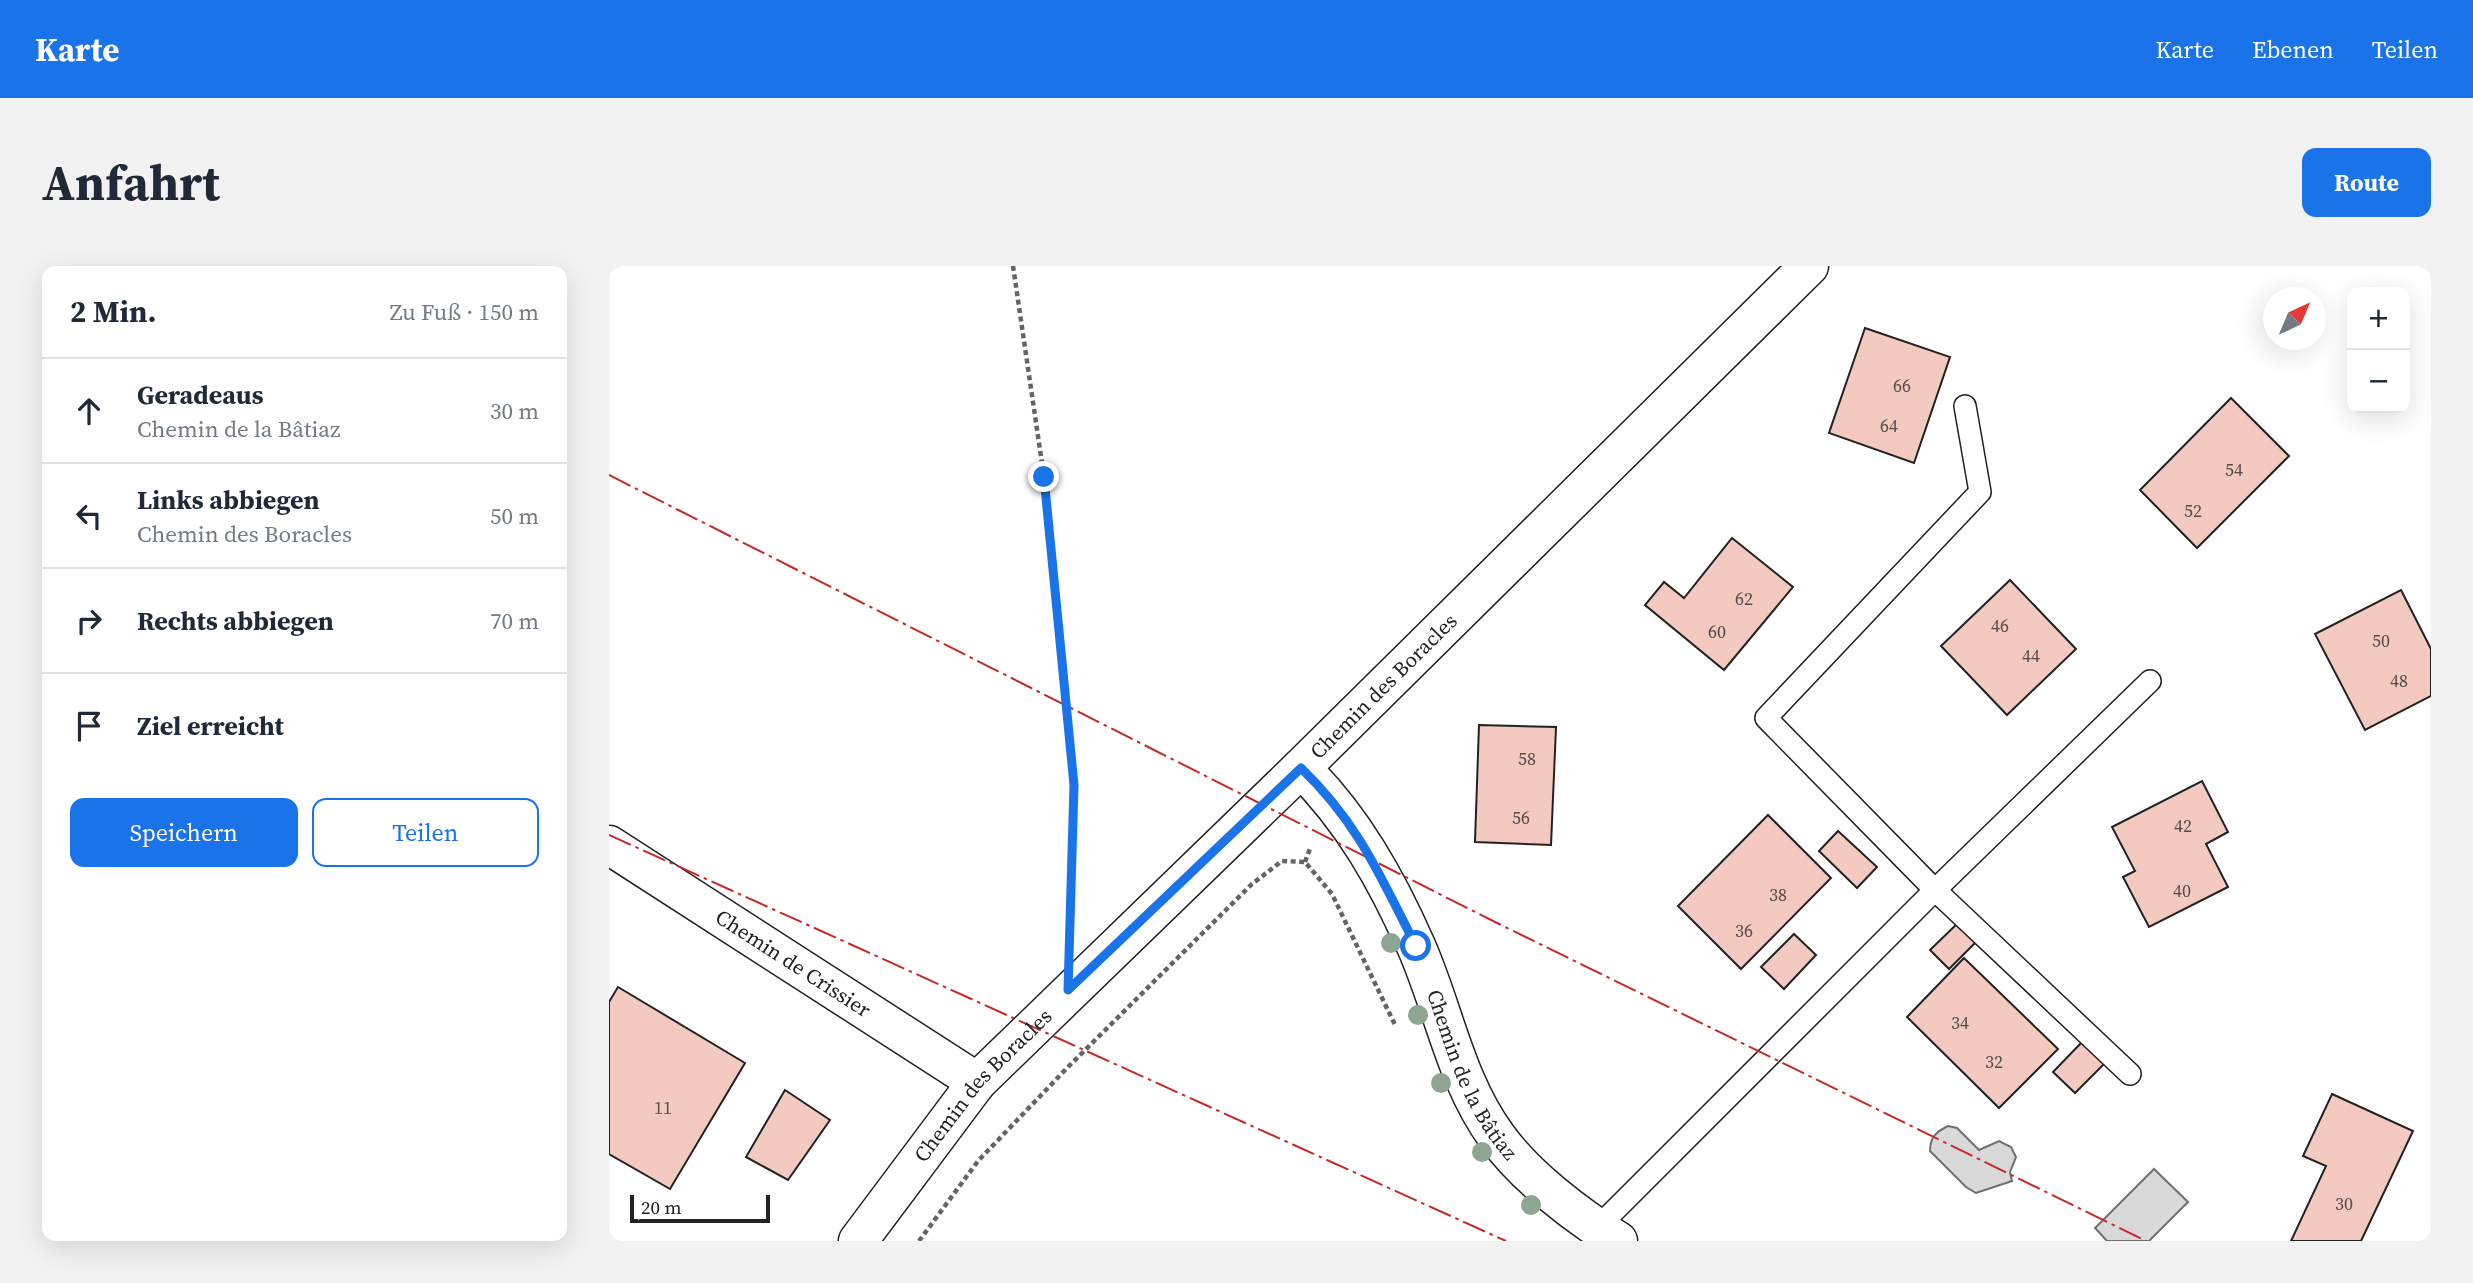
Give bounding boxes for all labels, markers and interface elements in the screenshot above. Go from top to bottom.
text: Karte [35,27,120,72]
text: Karte [2155,33,2214,66]
text: Ebenen [2252,33,2334,66]
text: Teilen [2372,33,2438,66]
button: Route [2302,148,2431,217]
text: Anfahrt [42,149,220,216]
north arrow [2263,287,2326,350]
map controls [2347,287,2410,413]
button: + [2347,287,2410,350]
text: 2 Min. [70,291,157,332]
text: Zu Fuß · 150 m [390,296,539,328]
button: − [2347,350,2410,413]
house number: 66 [1893,373,1911,398]
text: Geradeaus [137,377,264,413]
icon: ahead [70,392,108,430]
text: 30 m [490,395,539,427]
text: Chemin de la Bâtiaz [137,413,340,445]
house number: 64 [1880,413,1898,438]
house number: 54 [2225,457,2243,482]
route end [1028,461,1059,492]
text: Links abbiegen [137,482,320,518]
icon: left [70,497,108,535]
house number: 52 [2184,498,2202,523]
text: 50 m [490,500,539,532]
text: Chemin des Boracles [137,518,352,550]
house number: 62 [1735,586,1753,611]
icon: right [70,602,108,640]
text: Rechts abbiegen [137,603,334,639]
text: 70 m [490,605,539,637]
street label: Chemin des Boracles [1303,607,1463,765]
house number: 46 [1991,613,2009,638]
house number: 60 [1708,619,1726,644]
house number: 50 [2372,628,2390,653]
house number: 44 [2022,643,2040,668]
house number: 48 [2390,668,2408,693]
icon: arrive [70,707,108,745]
text: Ziel erreicht [137,708,284,744]
house number: 58 [1518,746,1536,771]
button: Speichern [70,798,298,867]
button: Teilen [312,798,539,867]
house number: 56 [1512,805,1530,830]
house number: 42 [2174,813,2192,838]
house number: 40 [2173,878,2191,903]
house number: 38 [1769,882,1787,907]
street label: Chemin de Crissier [710,902,877,1024]
house number: 36 [1735,918,1753,943]
route start [1400,930,1431,961]
street label: Chemin de la Bâtiaz [1420,986,1525,1166]
street label: Chemin des Boracles [907,1002,1058,1168]
house number: 34 [1951,1010,1969,1035]
house number: 32 [1985,1049,2003,1074]
house number: 11 [654,1095,672,1120]
house number: 30 [2335,1191,2353,1216]
scale bar [630,1192,770,1224]
text: 20 m [641,1194,682,1220]

